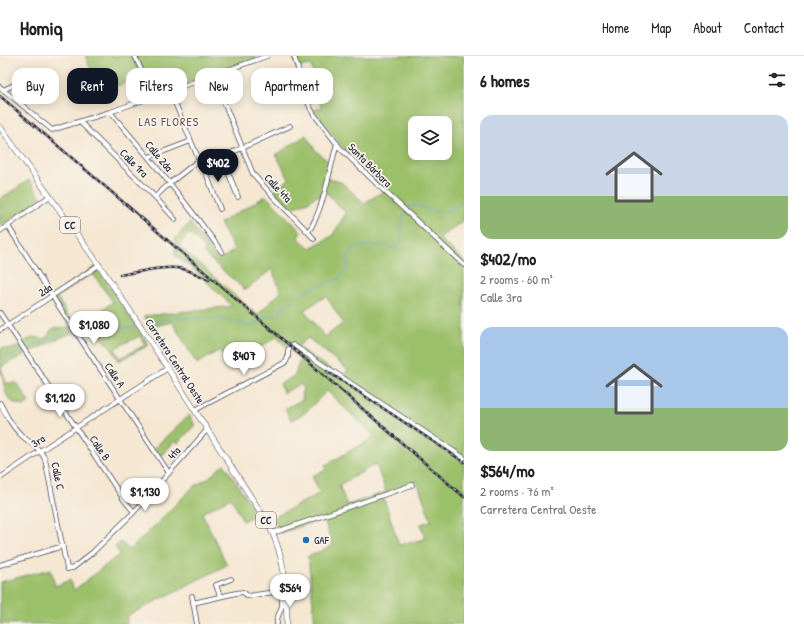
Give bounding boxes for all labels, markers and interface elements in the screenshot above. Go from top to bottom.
text: Homiq [20,15,63,41]
text: Home [602,18,629,37]
text: Map [651,18,671,37]
text: About [693,18,722,37]
text: Contact [744,18,784,37]
chip: Buy [12,68,59,104]
chip: Rent [67,68,118,104]
chip: Filters [126,68,187,104]
chip: New [195,68,243,104]
chip: Apartment [251,68,333,104]
text: 6 homes [480,69,530,92]
icon: filters [766,69,788,91]
district label: LAS FLORES [139,113,199,130]
map controls [408,116,452,160]
button: layers [408,116,452,160]
street label: Calle 2da [142,138,176,175]
street label: Santa Bárbara [345,140,395,190]
icon: home [598,141,670,213]
street label: Calle 1ra [117,146,152,181]
pin: $402 [194,149,242,183]
text: $402 [206,153,230,171]
street label: Calle 4ta [261,171,295,206]
road number: CC [60,217,80,233]
text: $402/mo [480,247,536,270]
text: 2 rooms · 60 m² [480,270,553,288]
street label: 2da [35,280,55,300]
text: Calle 3ra [480,288,522,306]
pin: $1,080 [61,311,127,345]
text: $1,080 [78,315,110,333]
street label: Carretera Central Oeste [142,316,208,407]
pin: $407 [220,342,268,376]
text: $407 [232,346,256,364]
icon: home [598,353,670,425]
street label: Calle A [102,360,129,391]
pin: $1,120 [27,384,93,418]
text: $1,120 [45,388,75,406]
street label: 3ra [29,431,48,451]
street label: Calle B [86,433,114,464]
street label: 4ta [165,443,184,462]
text: $564/mo [480,459,535,482]
street label: Calle C [48,461,68,491]
pin: $1,130 [112,478,178,512]
text: $1,130 [130,482,160,500]
text: 2 rooms · 76 m² [480,482,553,500]
text: Carretera Central Oeste [480,500,596,518]
road number: CC [256,512,276,528]
place label: GAF [314,533,330,547]
marker: GAF [301,535,311,545]
pin: $564 [266,574,314,608]
text: $564 [279,578,301,596]

